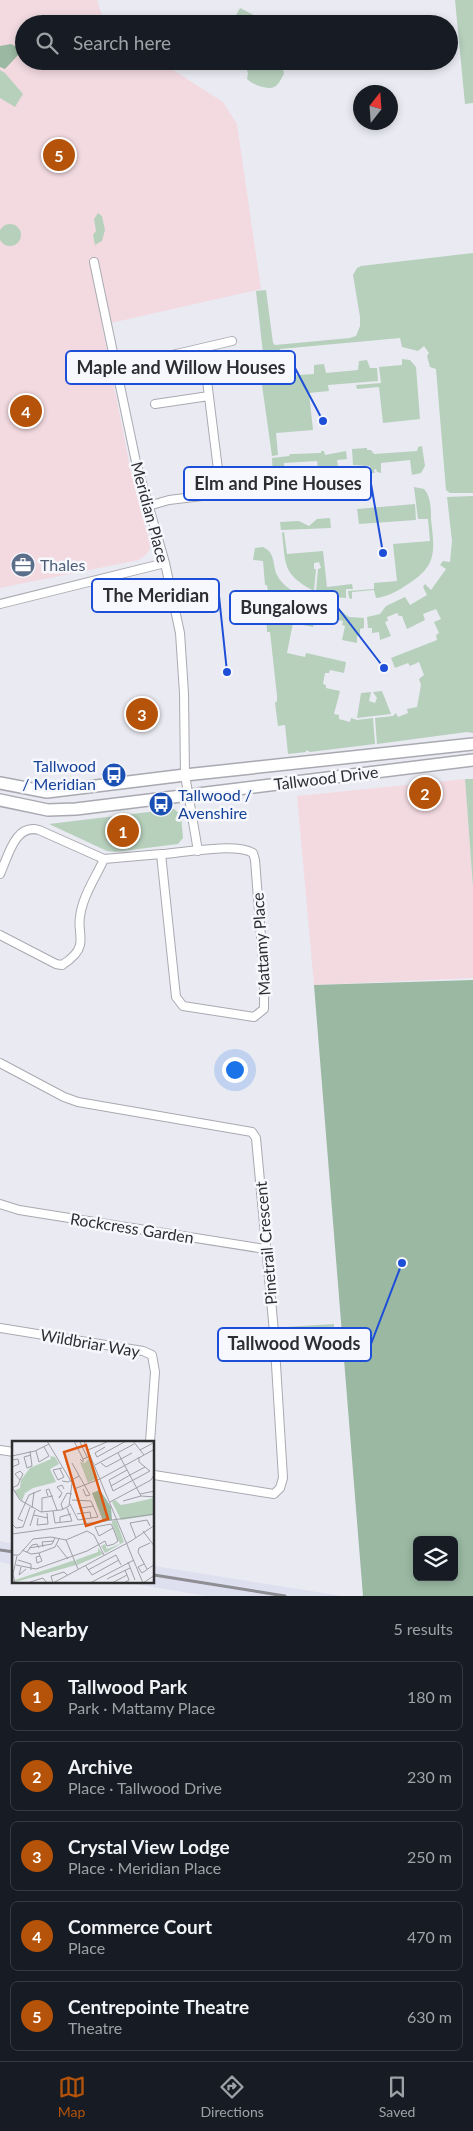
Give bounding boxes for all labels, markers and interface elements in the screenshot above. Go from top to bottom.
search box [15,15,458,70]
icon: search [33,29,61,57]
text: Search here [73,31,171,54]
north arrow [353,85,398,130]
pin: 5 [43,136,75,174]
callout: Maple and Willow Houses [66,351,295,384]
text: Maple and Willow Houses [77,356,286,378]
pin: 4 [10,392,42,430]
street label: Meridian Place [128,459,173,564]
callout: Elm and Pine Houses [184,467,371,500]
text: Elm and Pine Houses [194,472,362,494]
office icon: Thales [10,552,36,578]
place label: Thales [40,555,85,574]
callout: The Meridian [92,579,219,612]
text: The Meridian [103,584,209,606]
callout: Bungalows [230,591,338,624]
text: Bungalows [240,596,328,618]
pin: 3 [126,695,158,733]
place label: Tallwood / Meridian [22,756,96,793]
bus stop icon: Tallwood / Meridian [101,762,127,788]
street label: Tallwood Drive [273,762,379,793]
pin: 2 [409,774,441,812]
place label: Tallwood / Avenshire [178,785,252,822]
bus stop icon: Tallwood / Avenshire [148,791,174,817]
pin: 1 [107,812,139,850]
street label: Mattamy Place [247,892,274,996]
your location [222,1057,248,1083]
street label: Pinetrail Crescent [251,1180,280,1306]
street label: Rockcress Garden [69,1208,195,1247]
street label: Wildbriar Way [39,1324,142,1361]
callout: Tallwood Woods [218,1328,371,1361]
text: Tallwood Woods [228,1332,361,1354]
inset map [12,1441,155,1584]
map controls [413,1536,458,1581]
button: layers [413,1536,458,1581]
text: Nearby [20,1616,88,1641]
text: 5 results [393,1619,453,1638]
text: Tallwood Park [68,1675,187,1698]
text: 1 [32,1687,42,1706]
text: 180 m [407,1687,452,1706]
text: Park · Mattamy Place [68,1698,215,1717]
text: Archive [68,1755,133,1778]
text: 2 [32,1767,42,1786]
text: 230 m [407,1767,452,1786]
text: Place · Tallwood Drive [68,1778,222,1797]
text: Crystal View Lodge [68,1835,230,1858]
text: 3 [32,1847,42,1866]
text: 250 m [407,1847,452,1866]
text: Place · Meridian Place [68,1858,221,1877]
text: Commerce Court [68,1915,212,1938]
text: 4 [32,1927,42,1946]
text: 470 m [407,1927,452,1946]
text: Place [68,1938,105,1957]
text: Centrepointe Theatre [68,1995,249,2018]
text: 5 [32,2007,42,2026]
text: 630 m [407,2007,452,2026]
text: Theatre [68,2018,122,2037]
tab: Map [58,2073,86,2120]
tab: Directions [201,2073,264,2120]
tab: Saved [379,2073,415,2120]

